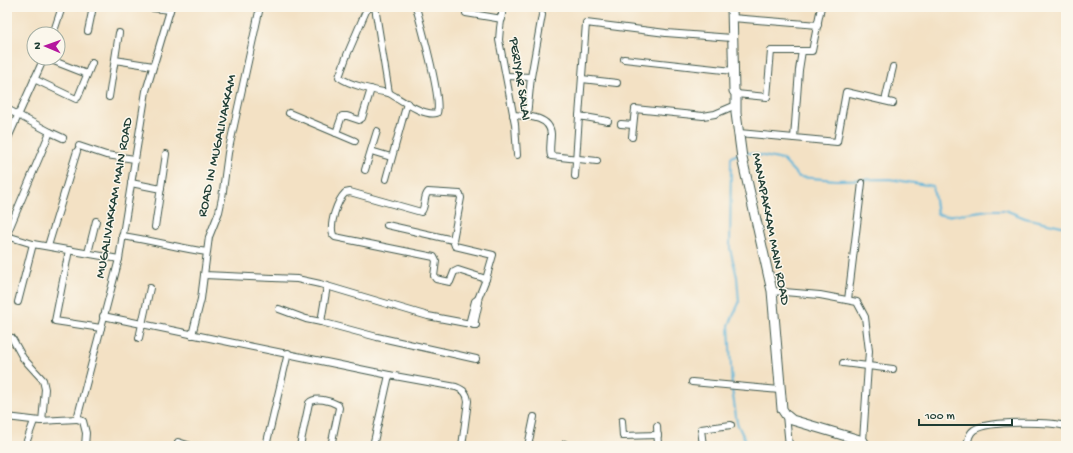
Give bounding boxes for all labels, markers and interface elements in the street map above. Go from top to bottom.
north arrow [26,26,66,66]
street label: PERIYAR SALAI [504,35,534,122]
text: N [32,42,44,50]
street label: ROAD IN MUGALIVAKKAM [195,73,241,219]
street label: MUGALIVAKKAM MAIN ROAD [92,115,138,280]
street label: MANAPAKKAM MAIN ROAD [747,151,793,308]
scale bar [919,401,1012,427]
text: 100 m [924,410,955,424]

